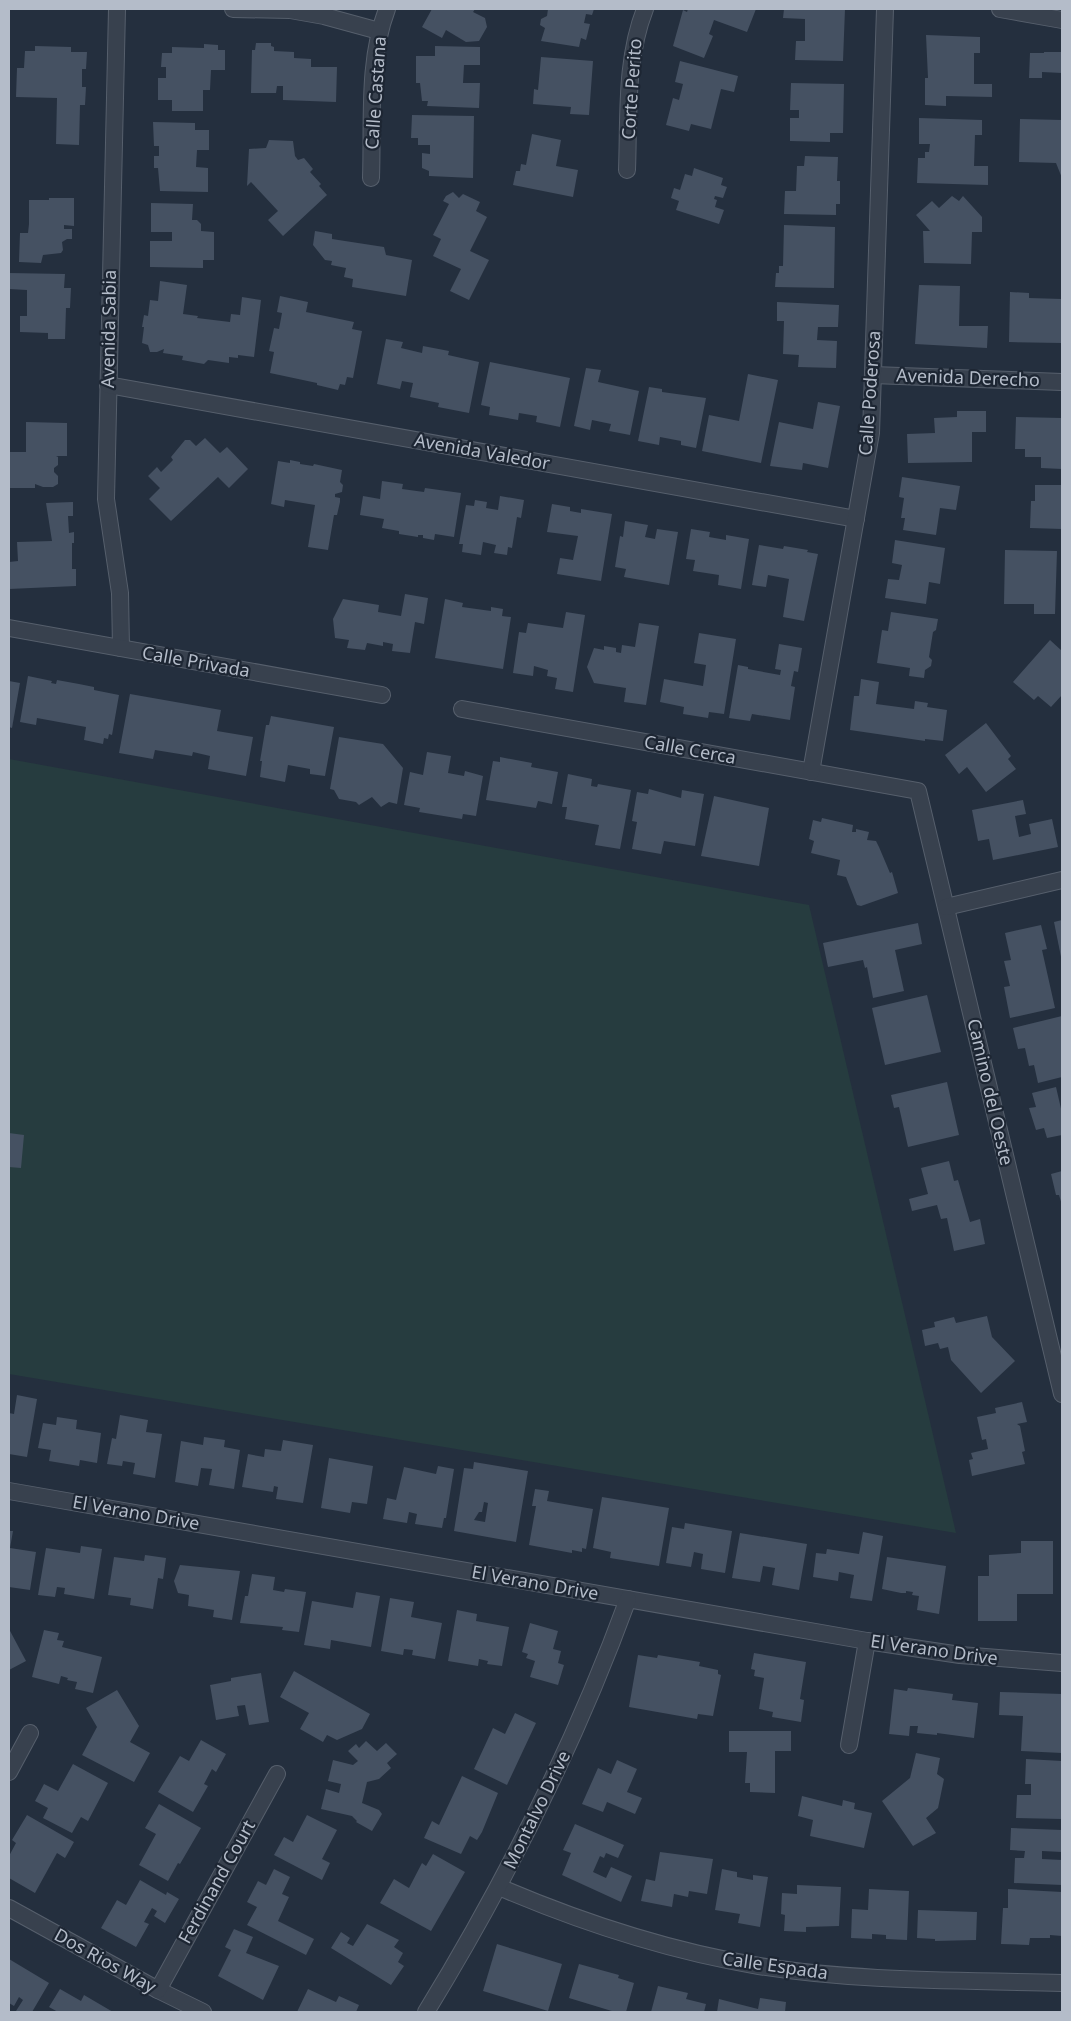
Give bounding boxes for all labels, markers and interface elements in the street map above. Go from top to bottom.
street label: Calle Castana [359,35,391,150]
street label: Corte Perito [615,37,647,140]
street label: Avenida Sabia [95,270,121,388]
street label: Calle Poderosa [853,330,885,456]
street label: Avenida Derecho [896,363,1040,391]
street label: Avenida Valedor [413,427,552,475]
street label: Calle Privada [140,640,252,682]
street label: Calle Cerca [642,729,738,769]
street label: Camino del Oeste [962,1016,1020,1167]
street label: El Verano Drive [71,1489,201,1535]
street label: El Verano Drive [470,1559,600,1605]
street label: El Verano Drive [869,1628,999,1670]
street label: Montalvo Drive [497,1746,575,1873]
street label: Ferdinand Court [172,1815,260,1948]
street label: Dos Rios Way [50,1922,161,1998]
street label: Calle Espada [721,1946,830,1984]

